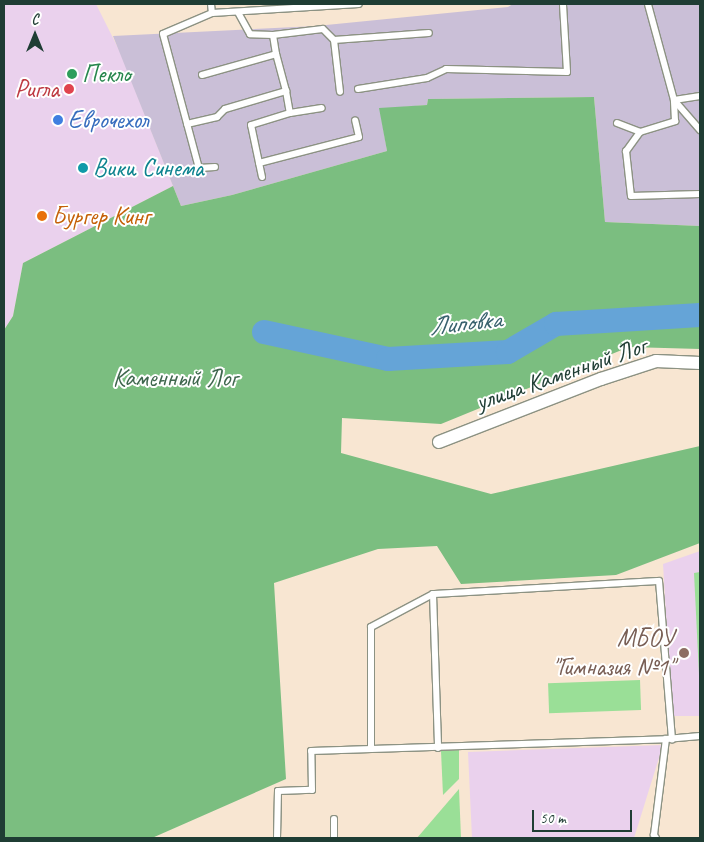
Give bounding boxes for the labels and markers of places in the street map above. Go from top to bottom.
place label: Пекло [82,59,130,89]
marker: Пекло [66,68,78,80]
place label: Ригла [15,74,59,104]
marker: Ригла [63,83,75,95]
place label: Еврочехол [68,105,148,135]
marker: Еврочехол [52,114,64,126]
place label: Вики Синема [93,153,205,183]
marker: Вики Синема [77,162,89,174]
place label: Бургер Кинг [52,201,150,231]
marker: Бургер Кинг [36,210,48,222]
place label: МБОУ "Гимназия №1" [552,624,674,683]
marker: МБОУ "Гимназия №1" [678,647,690,659]

